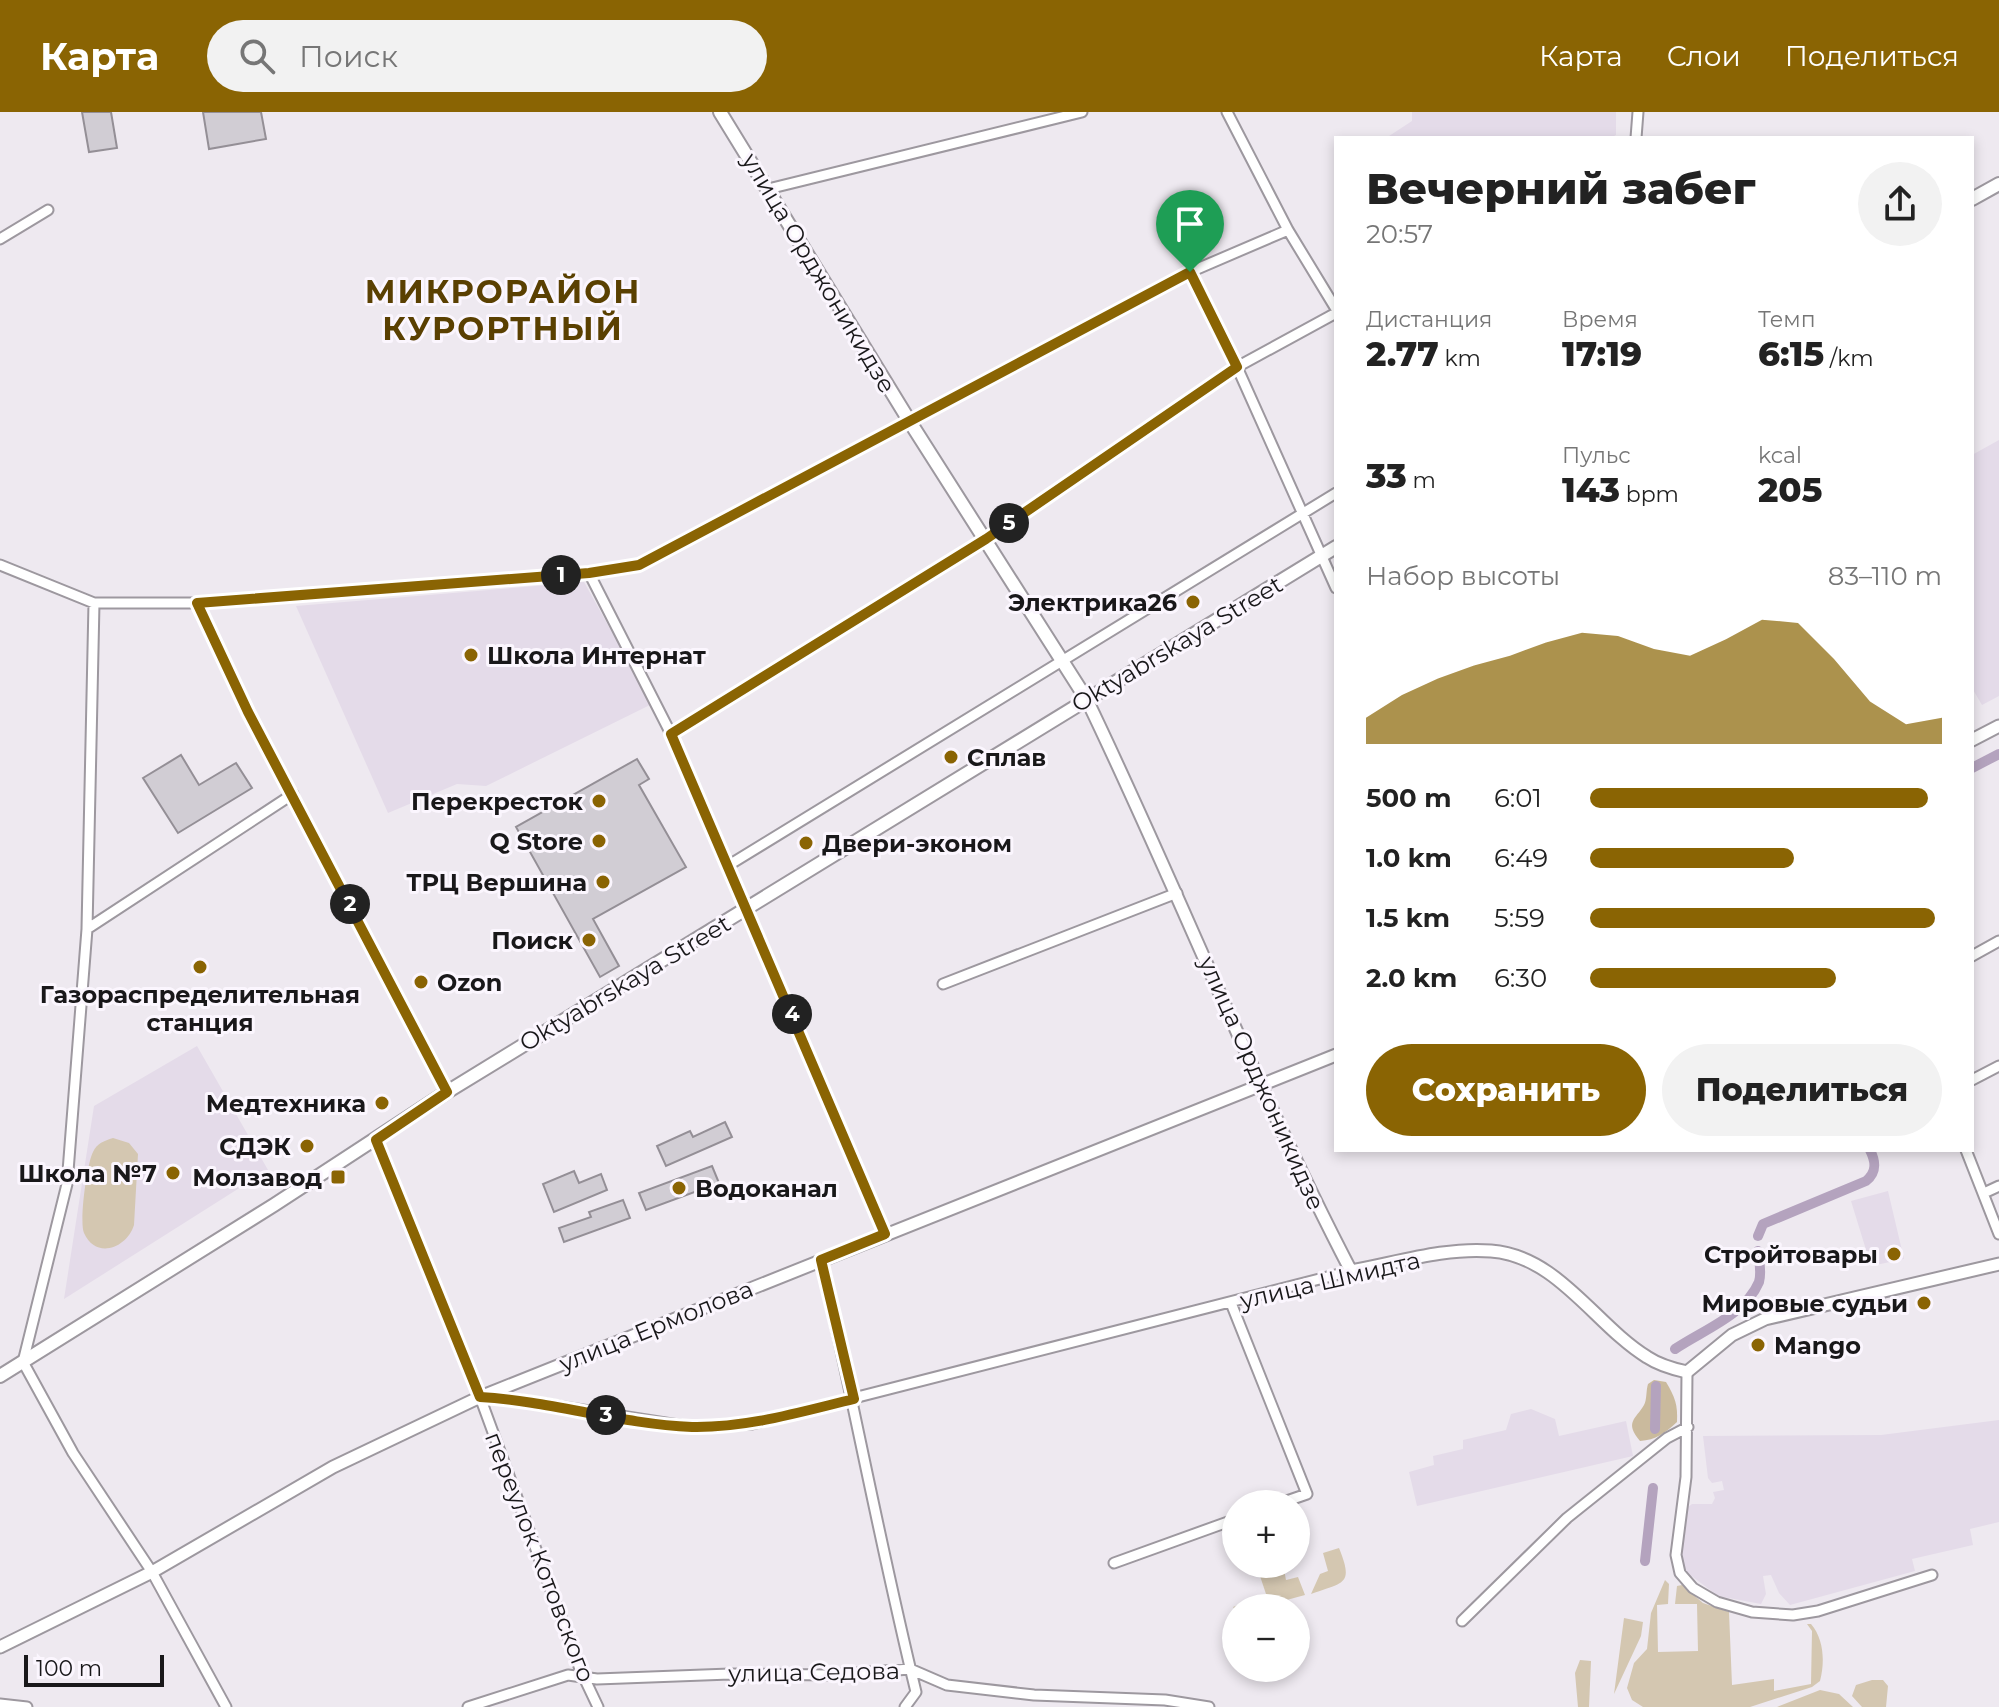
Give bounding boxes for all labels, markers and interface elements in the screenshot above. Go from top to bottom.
search box [207,20,767,92]
text: Карта [40,33,159,80]
icon: search [235,34,279,78]
text: Поиск [299,38,398,75]
text: Карта [1539,39,1623,73]
text: Слои [1667,39,1741,73]
text: Поделиться [1785,39,1959,73]
street label: улица Орджоникидзе [735,147,902,398]
text: Вечерний забег [1366,161,1756,215]
button: share [1858,162,1942,246]
pin [1156,190,1224,272]
icon: arrive [1168,202,1212,246]
text: 20:57 [1366,218,1433,250]
district label: МИКРОРАЙОН КУРОРТНЫЙ [365,272,641,348]
text: Дистанция [1366,306,1492,333]
text: Время [1562,306,1638,333]
text: Темп [1758,306,1816,333]
text: 2.77 [1366,333,1439,375]
text: 17:19 [1562,333,1642,375]
text: 6:15 [1758,333,1824,375]
text: km [1439,345,1481,372]
text: /km [1824,345,1874,372]
text: Пульс [1562,442,1631,469]
text: kcal [1758,442,1802,469]
text: 33 [1366,455,1407,497]
text: m [1407,467,1436,494]
text: 143 [1562,469,1620,511]
text: 205 [1758,469,1822,511]
text: bpm [1620,481,1679,508]
pin: 5 [989,503,1029,543]
text: 5 [1002,509,1016,536]
pin: 1 [541,555,581,595]
text: Набор высоты [1366,560,1560,592]
text: 83–110 m [1828,560,1942,592]
text: 1 [557,561,565,588]
street label: Oktyabrskaya Street [1066,569,1288,718]
place label: Электрика26 [1008,588,1177,617]
marker: Электрика26 [1184,593,1202,611]
place label: Школа Интернат [487,641,706,670]
marker: Школа Интернат [462,646,480,664]
place label: Сплав [967,743,1046,772]
marker: Сплав [942,748,960,766]
text: 500 m [1366,782,1451,814]
text: 6:01 [1494,782,1542,814]
place label: Перекресток [411,787,584,816]
marker: Перекресток [590,792,608,810]
place label: Q Store [490,827,583,856]
place label: Двери-эконом [822,829,1012,858]
marker: Q Store [590,832,608,850]
marker: Двери-эконом [797,834,815,852]
text: 1.0 km [1366,842,1452,874]
text: 6:49 [1494,842,1548,874]
place label: ТРЦ Вершина [406,868,587,897]
marker: ТРЦ Вершина [594,873,612,891]
pin: 2 [330,884,370,924]
text: 2 [344,890,356,917]
text: 1.5 km [1366,902,1450,934]
text: 5:59 [1494,902,1545,934]
street label: Oktyabrskaya Street [514,908,736,1057]
place label: Поиск [491,926,574,955]
marker: Поиск [580,931,598,949]
street label: улица Орджоникидзе [1192,951,1331,1214]
marker: Газораспределительная станция [191,958,209,976]
text: 2.0 km [1366,962,1457,994]
text: 6:30 [1494,962,1547,994]
place label: Ozon [437,968,502,997]
marker: Ozon [412,973,430,991]
place label: Газораспределительная станция [40,980,360,1037]
pin: 4 [772,994,812,1034]
text: 4 [784,1000,800,1027]
button: Сохранить [1366,1044,1646,1136]
button: Поделиться [1662,1044,1942,1136]
place label: Медтехника [206,1089,366,1118]
marker: Медтехника [373,1094,391,1112]
place label: СДЭК [219,1132,291,1161]
marker: СДЭК [298,1137,316,1155]
place label: Школа №7 [18,1159,157,1188]
place label: Молзавод [192,1163,322,1192]
marker: Школа №7 [164,1164,182,1182]
marker: Молзавод [329,1168,347,1186]
place label: Водоканал [695,1174,838,1203]
marker: Водоканал [670,1179,688,1197]
place label: Стройтовары [1704,1240,1878,1269]
street label: улица Шмидта [1236,1245,1423,1315]
marker: Стройтовары [1885,1245,1903,1263]
street label: улица Ермолова [554,1274,757,1379]
place label: Мировые судьи [1702,1289,1908,1318]
marker: Мировые судьи [1915,1294,1933,1312]
place label: Mango [1774,1331,1861,1360]
marker: Mango [1749,1336,1767,1354]
pin: 3 [586,1395,626,1435]
text: 3 [599,1401,613,1428]
street label: переулок Котовского [479,1428,601,1686]
map controls [1222,1490,1310,1682]
button: + [1222,1490,1310,1578]
button: − [1222,1594,1310,1682]
scale bar [24,1651,164,1687]
text: 100 m [36,1655,102,1682]
street label: улица Седова [727,1656,900,1688]

